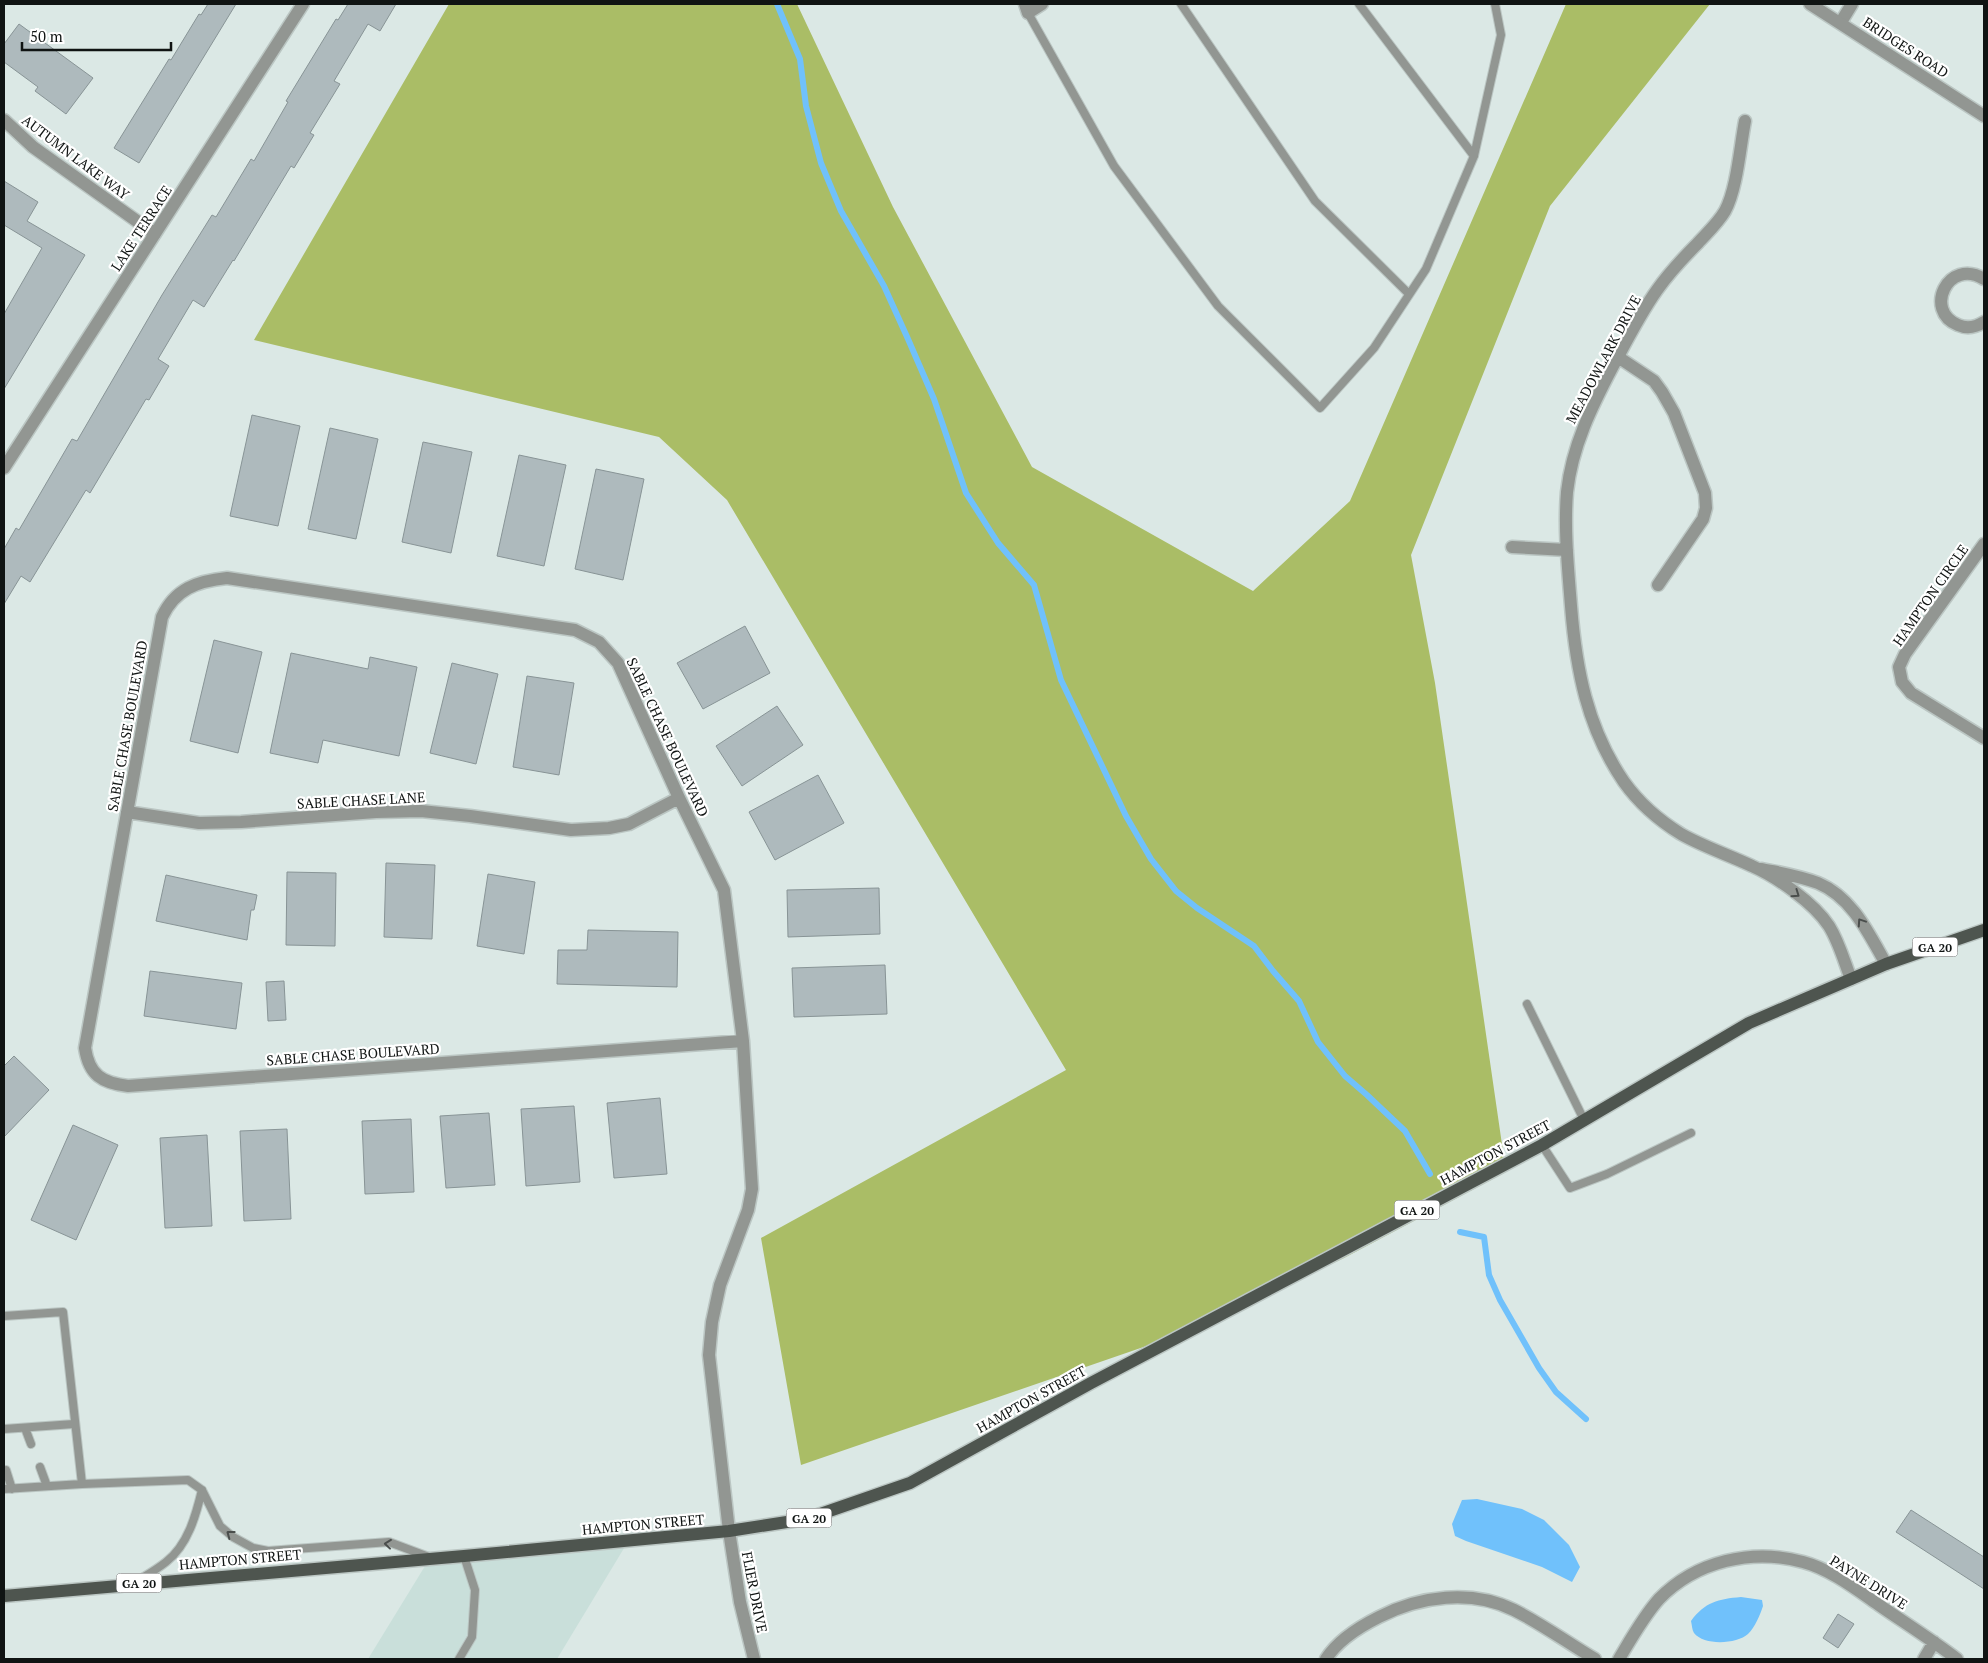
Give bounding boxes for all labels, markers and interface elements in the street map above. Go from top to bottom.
street label: BRIDGES ROAD [1859,12,1953,82]
scale bar [22,20,171,52]
text: 50 m [30,26,63,46]
street label: AUTUMN LAKE WAY [18,110,134,204]
street label: LAKE TERRACE [106,182,176,274]
street label: MEADOWLARK DRIVE [1561,291,1645,427]
street label: HAMPTON CIRCLE [1888,540,1972,650]
street label: SABLE CHASE BOULEVARD [103,639,151,813]
street label: SABLE CHASE BOULEVARD [623,654,713,820]
street label: SABLE CHASE LANE [296,787,426,813]
one-way arrow [1790,888,1800,897]
one-way arrow [1858,918,1867,928]
road number: GA 20 [1912,938,1958,956]
street label: SABLE CHASE BOULEVARD [266,1038,440,1070]
street label: HAMPTON STREET [1436,1115,1554,1189]
road number: GA 20 [1394,1200,1440,1220]
street label: HAMPTON STREET [973,1361,1090,1437]
street label: HAMPTON STREET [581,1509,705,1539]
road number: GA 20 [786,1509,832,1528]
one-way arrow [227,1531,236,1539]
one-way arrow [383,1539,391,1550]
street label: HAMPTON STREET [178,1544,302,1574]
street label: FLIER DRIVE [738,1550,772,1634]
street label: PAYNE DRIVE [1827,1551,1911,1613]
road number: GA 20 [116,1574,162,1592]

